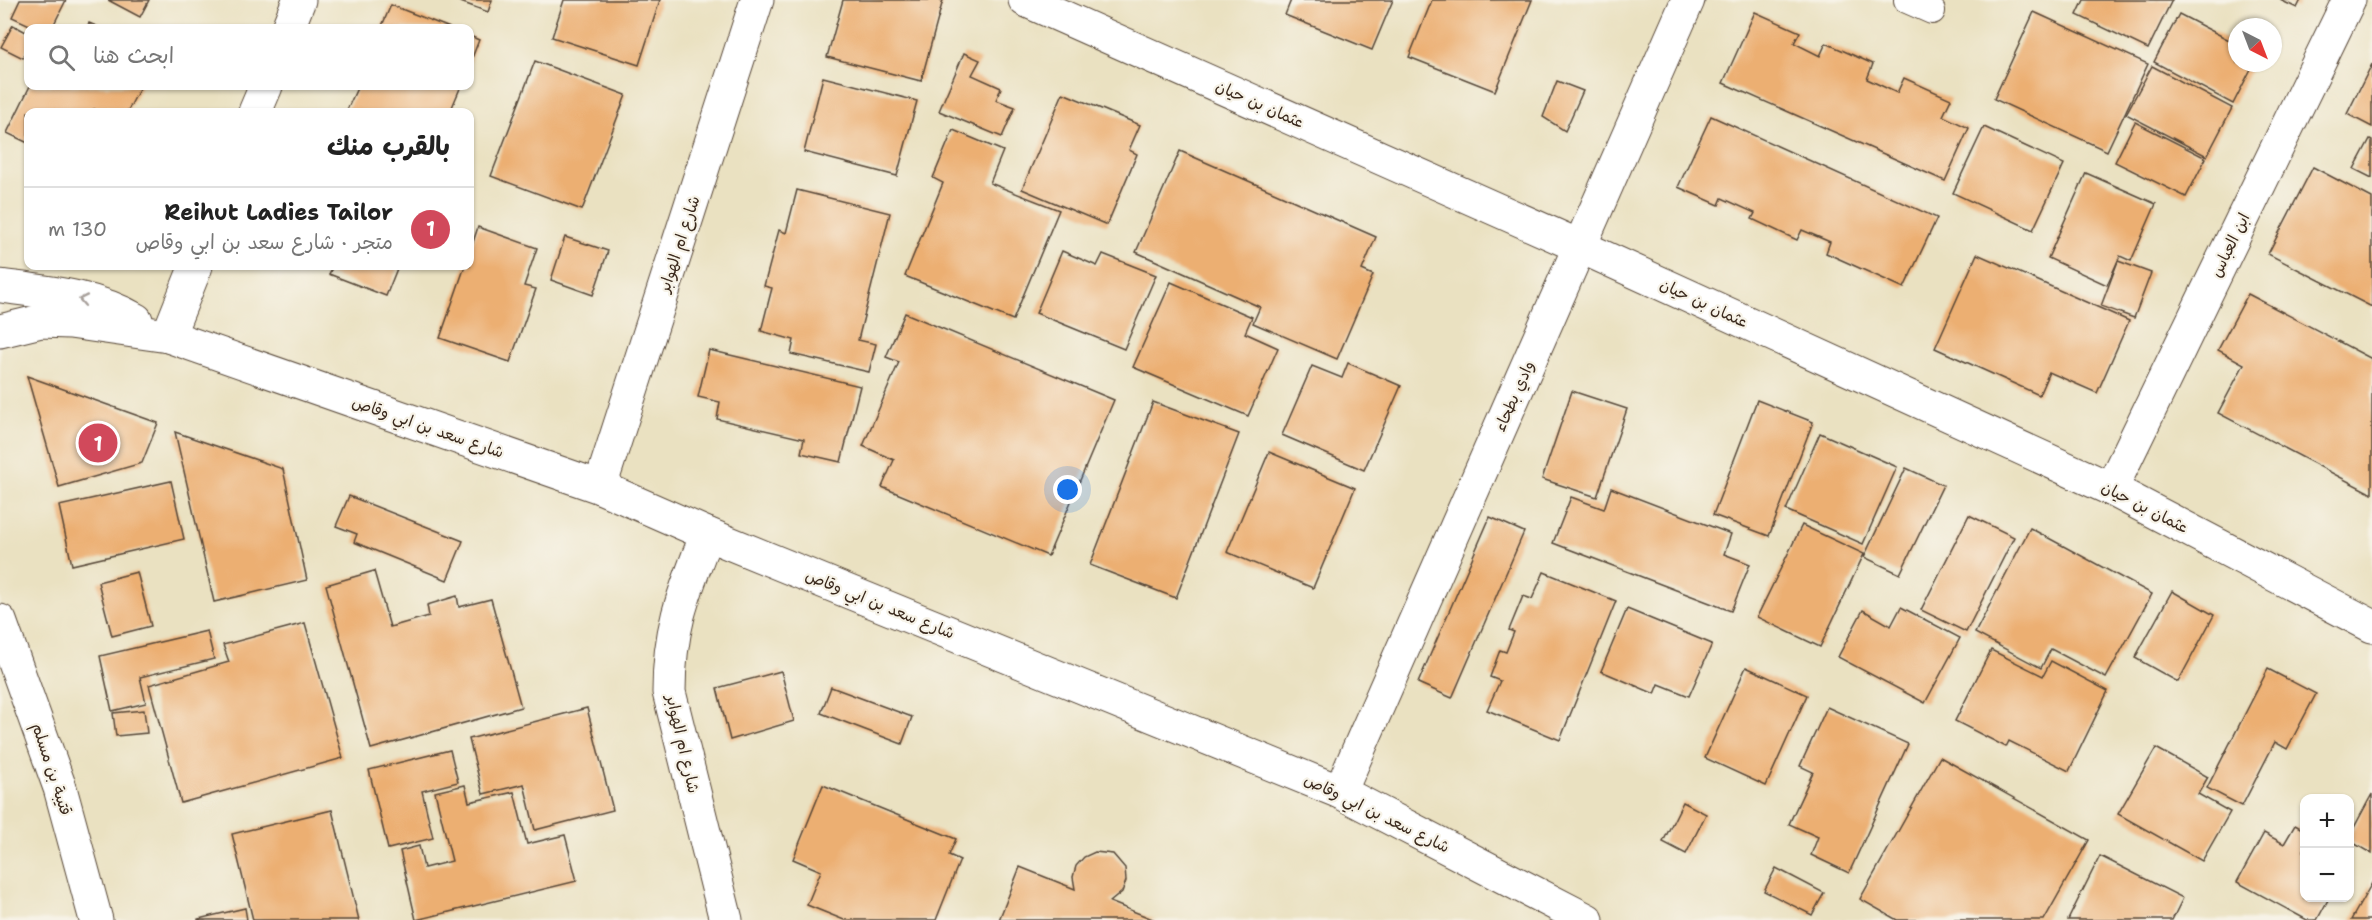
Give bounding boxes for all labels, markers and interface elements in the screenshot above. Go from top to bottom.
north arrow [2228,18,2282,72]
search box [24,24,474,90]
icon: search [45,41,78,74]
text: ابحث هنا [93,41,174,70]
street label: عثمان بن حيان [1212,75,1308,133]
text: بالقرب منك [327,128,450,163]
street label: شارع ام الهوابر [653,193,706,297]
text: Reihut Ladies Tailor [164,198,393,227]
street label: ابن العباس [2205,209,2255,281]
text: 130 m [48,216,107,242]
text: 1 [426,216,435,242]
text: متجر · شارع سعد بن ابي وقاص [136,229,393,255]
street label: عثمان بن حيان [1657,273,1751,333]
one-way arrow [78,294,88,307]
street label: وادي بطحاء [1489,357,1540,435]
street label: شارع سعد بن ابي وقاص [348,391,507,467]
pin: 1 [78,420,118,466]
your location [1053,475,1082,504]
street label: عثمان بن حيان [2098,476,2192,538]
street label: شارع سعد بن ابي وقاص [801,564,958,647]
street label: شارع ام الهوابر [659,691,705,796]
street label: قتيبة بن مسلم [25,720,77,818]
street label: شارع سعد بن ابي وقاص [1299,769,1453,861]
map controls [2300,794,2354,902]
button: + [2300,794,2354,848]
button: − [2300,848,2354,902]

